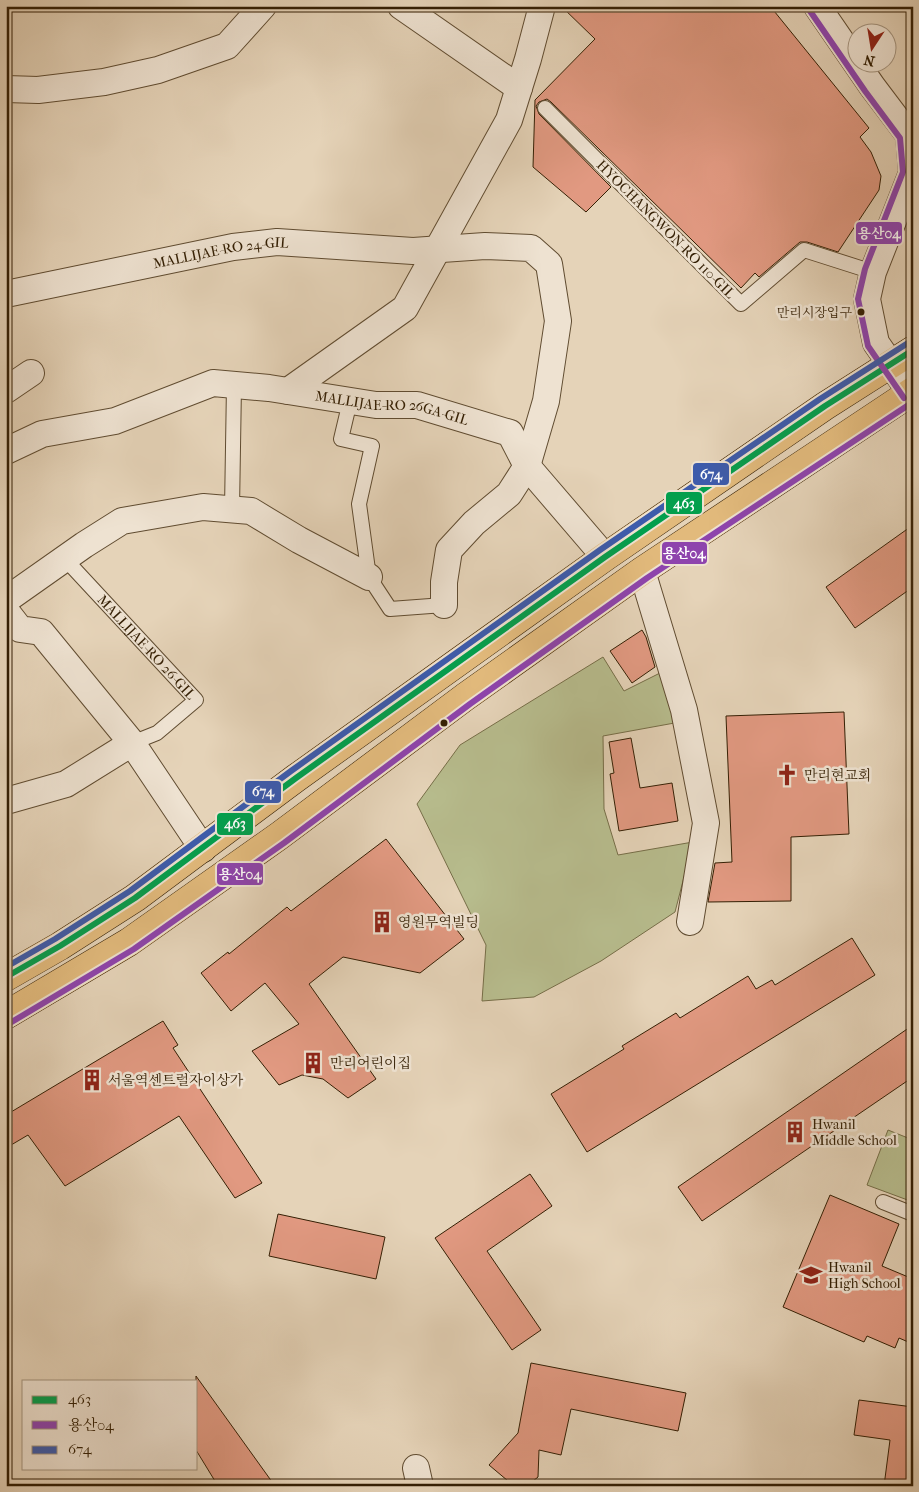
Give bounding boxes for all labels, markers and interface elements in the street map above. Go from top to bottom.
north arrow [846,22,896,72]
text: N [862,51,876,70]
street label: HYOCHANGWON-RO 110-GIL [593,157,739,303]
line badge: 용산04 [855,221,903,245]
text: 용산04 [858,225,901,242]
street label: MALLIJAE-RO 24-GIL [152,234,290,272]
place label: 만리시장입구 [777,305,852,320]
marker: 만리시장입구 [856,307,866,317]
street label: MALLIJAE-RO 26GA-GIL [314,387,471,429]
line badge: 674 [692,462,730,486]
text: 674 [700,466,723,483]
line badge: 463 [665,491,703,515]
text: 463 [672,495,695,512]
line badge: 용산04 [661,541,708,565]
text: 용산04 [663,545,706,562]
street label: MALLIJAE-RO 26-GIL [94,591,199,704]
unlabelled marker [439,718,449,728]
church icon: 만리현교회 [774,762,800,788]
place label: 만리현교회 [804,767,872,784]
line badge: 674 [244,780,282,804]
text: 674 [252,783,275,800]
line badge: 463 [216,812,254,836]
text: 463 [223,815,246,832]
line badge: 용산04 [216,862,264,886]
text: 용산04 [219,866,262,883]
building icon: 영원무역빌딩 [369,909,395,935]
place label: 영원무역빌딩 [398,914,479,931]
building icon: 만리어린이집 [300,1050,326,1076]
place label: 만리어린이집 [330,1055,411,1072]
building icon: 서울역센트럴자이상가 [79,1067,105,1093]
place label: 서울역센트럴자이상가 [108,1072,244,1089]
place label: Hwanil Middle School [812,1116,897,1149]
building icon: Hwanil Middle School [782,1119,808,1145]
place label: Hwanil High School [828,1259,901,1292]
school or university icon: Hwanil High School [798,1262,824,1288]
legend [22,1380,198,1470]
text: 463 [68,1390,91,1408]
text: 용산04 [68,1416,115,1434]
text: 674 [68,1440,93,1458]

